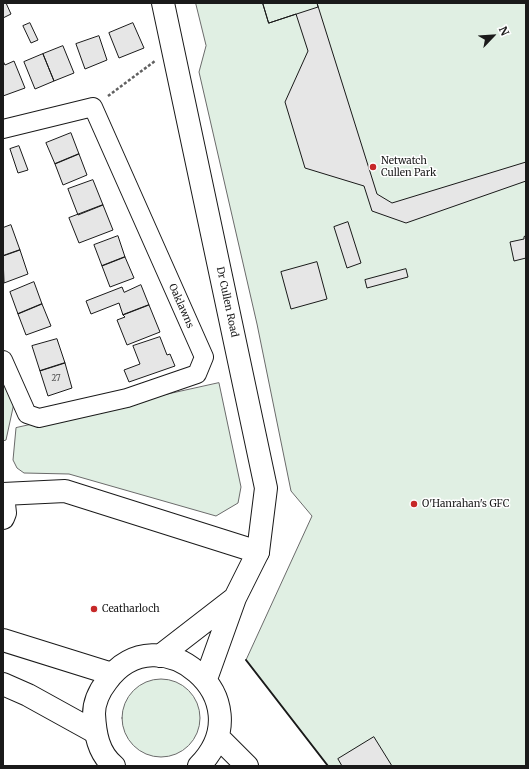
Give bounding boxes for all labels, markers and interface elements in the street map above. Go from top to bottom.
north arrow [473,16,513,56]
text: N [496,24,512,38]
place label: Netwatch Cullen Park [381,155,436,178]
marker: Netwatch Cullen Park [368,162,378,172]
street label: Dr Cullen Road [214,266,240,338]
street label: Oaklawns [166,282,196,330]
house number: 27 [51,374,61,384]
place label: O'Hanrahan's GFC [422,498,509,510]
marker: O'Hanrahan's GFC [409,499,419,509]
place label: Ceatharloch [102,603,160,615]
marker: Ceatharloch [89,604,99,614]

